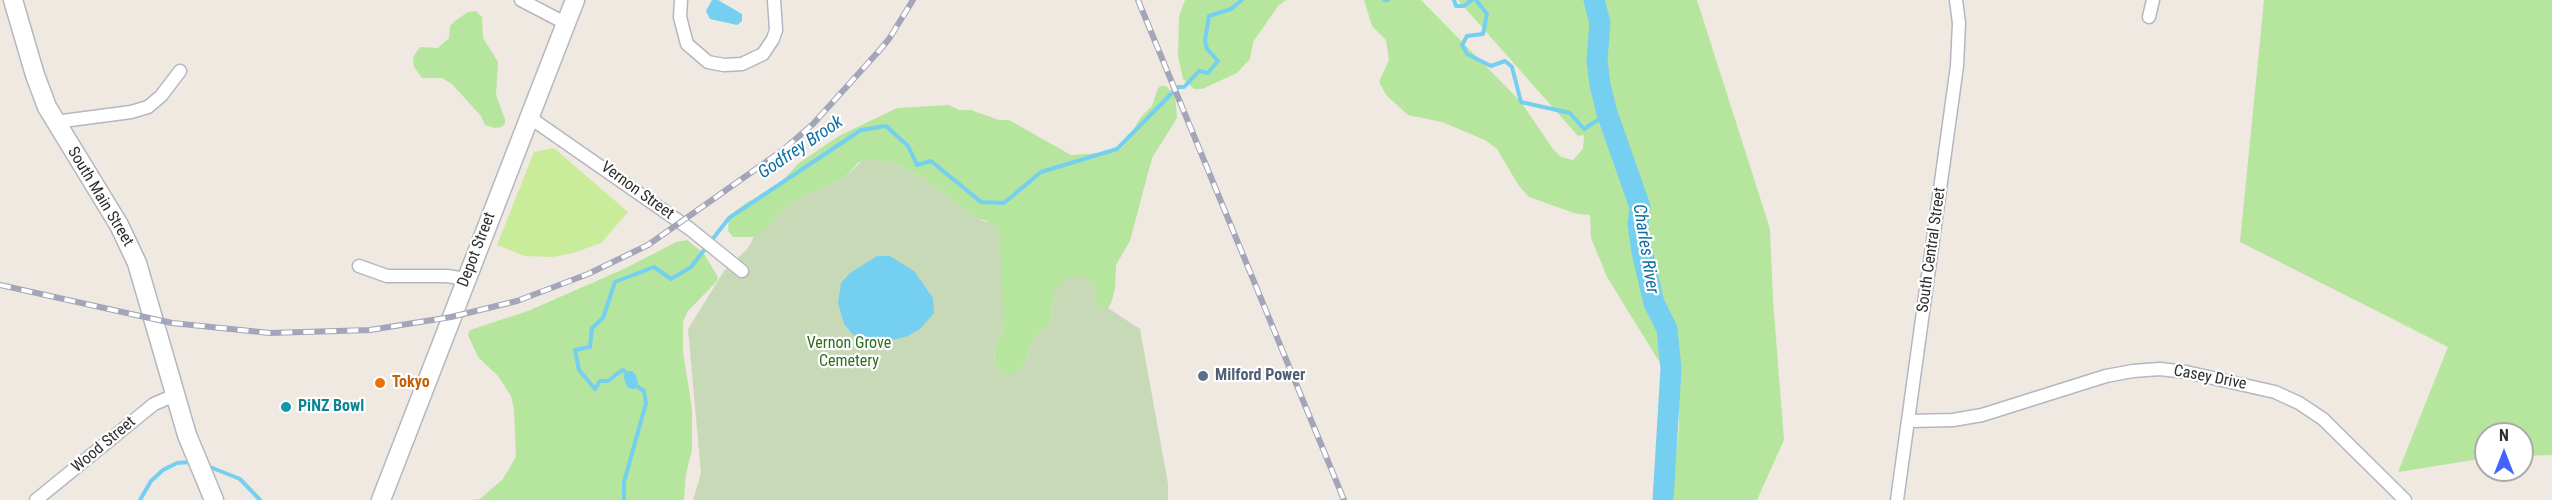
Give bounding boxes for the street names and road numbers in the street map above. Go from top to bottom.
street label: South Main Street [63,144,137,250]
street label: Vernon Street [597,158,677,224]
street label: South Central Street [1914,186,1950,314]
street label: Depot Street [454,210,500,290]
street label: Casey Drive [2172,362,2248,394]
street label: Wood Street [68,413,140,477]

